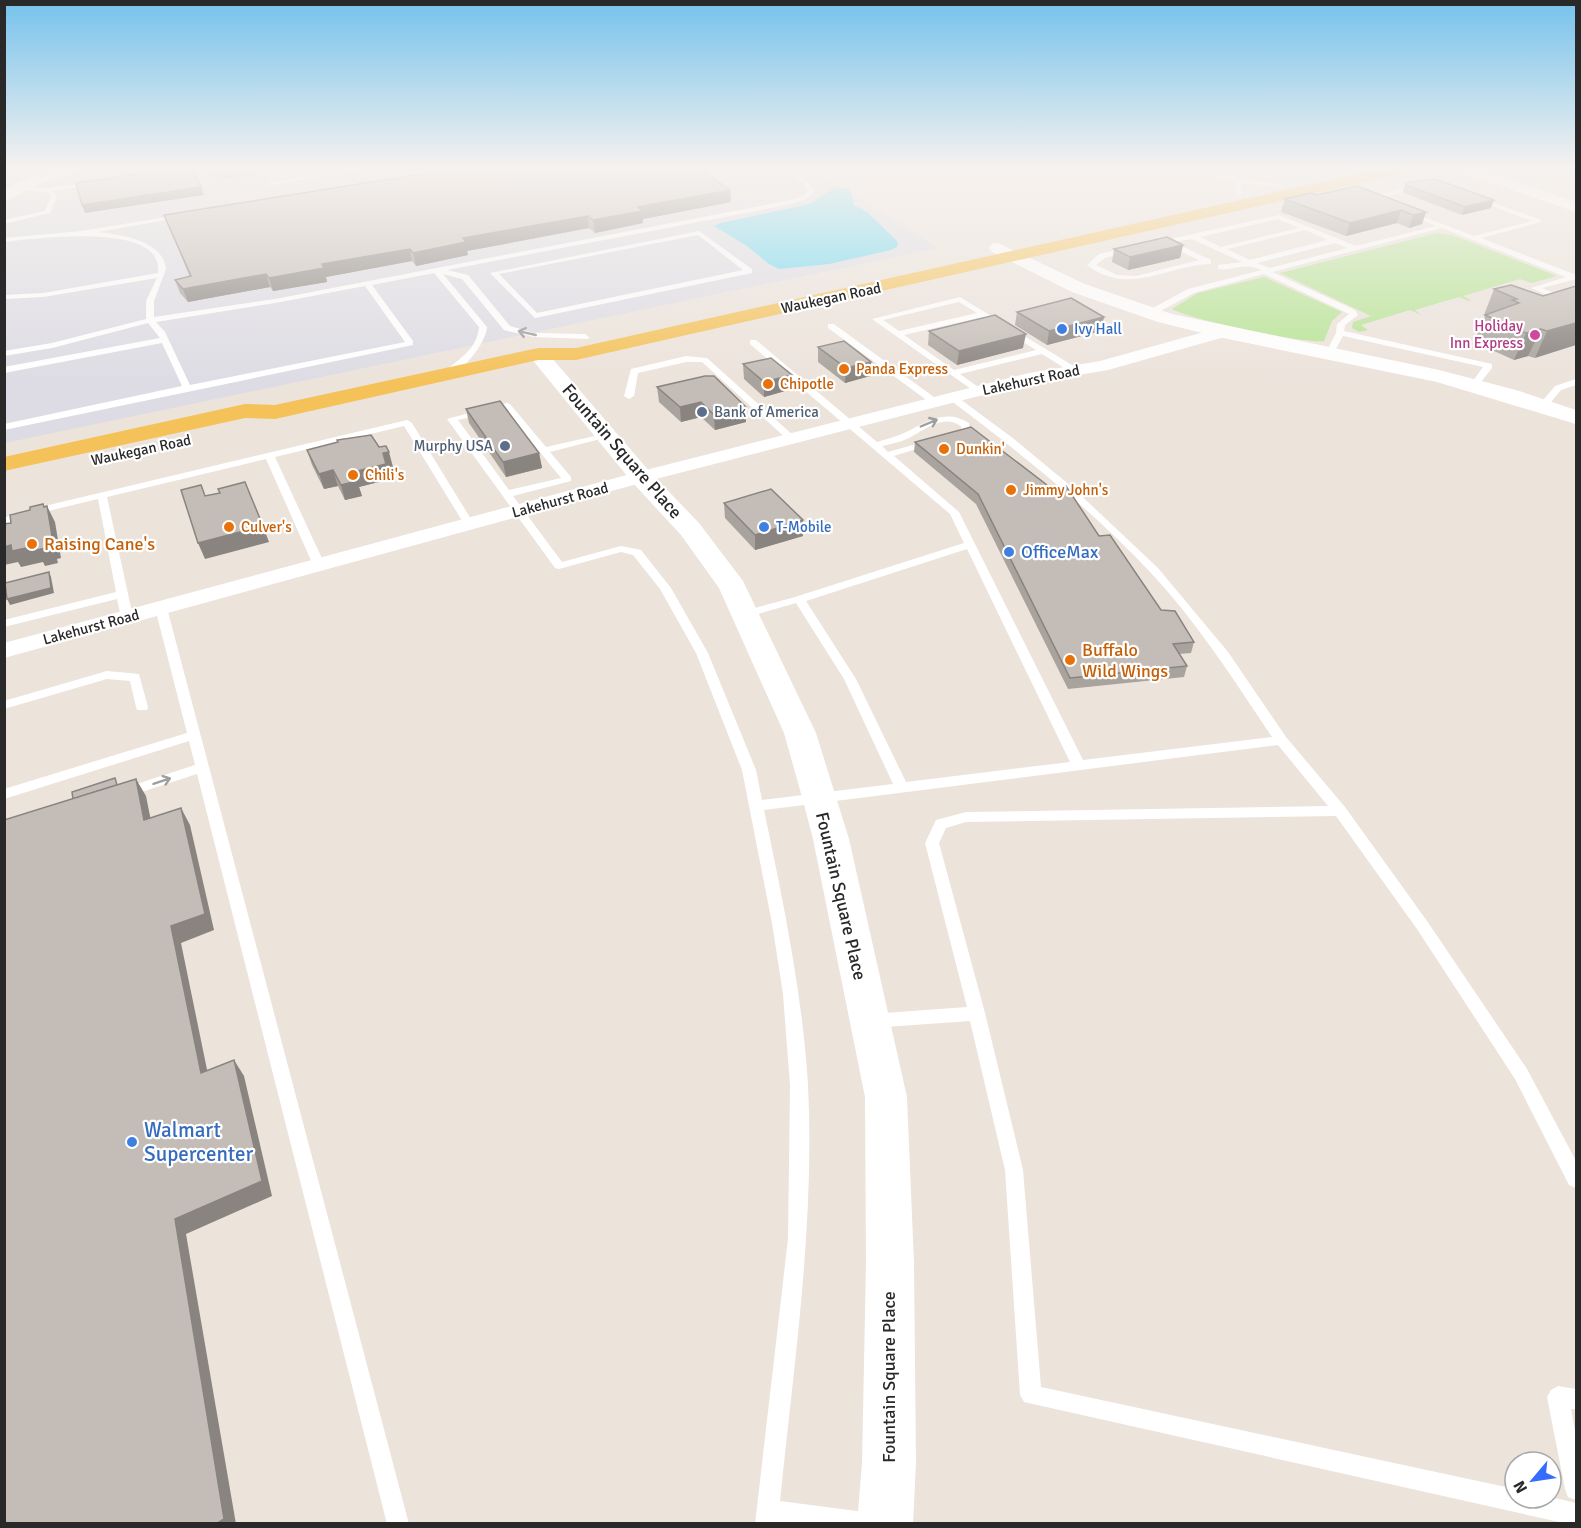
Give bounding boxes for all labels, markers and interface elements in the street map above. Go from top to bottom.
street label: Waukegan Road [779,279,883,317]
place label: Holiday Inn Express [1450,317,1523,352]
place label: Ivy Hall [1074,320,1122,338]
marker: Ivy Hall [1055,322,1069,336]
one-way arrow [518,326,537,338]
marker: Holiday Inn Express [1528,328,1542,342]
place label: Panda Express [856,360,948,378]
street label: Lakehurst Road [981,361,1081,399]
marker: Panda Express [837,362,851,376]
place label: Chipotle [780,375,834,393]
marker: Chipotle [761,377,775,391]
street label: Fountain Square Place [557,379,687,523]
place label: Bank of America [714,403,819,421]
marker: Bank of America [695,405,709,419]
one-way arrow [920,417,938,428]
street label: Waukegan Road [89,431,193,469]
place label: Murphy USA [413,437,493,455]
marker: Murphy USA [498,439,512,453]
place label: Dunkin' [956,440,1005,458]
marker: Dunkin' [937,442,951,456]
place label: Chili's [365,466,405,484]
marker: Chili's [346,468,360,482]
street label: Lakehurst Road [510,478,610,522]
place label: Jimmy John's [1023,481,1109,499]
marker: Jimmy John's [1004,483,1018,497]
place label: Culver's [241,518,292,536]
place label: T-Mobile [776,518,832,536]
marker: Culver's [222,520,236,534]
marker: T-Mobile [757,520,771,534]
place label: Raising Cane's [44,533,155,555]
marker: Raising Cane's [25,537,39,551]
place label: OfficeMax [1021,541,1099,563]
marker: OfficeMax [1002,545,1016,559]
street label: Lakehurst Road [41,605,141,649]
place label: Buffalo Wild Wings [1082,639,1168,682]
marker: Buffalo Wild Wings [1063,653,1077,667]
one-way arrow [152,775,171,786]
street label: Fountain Square Place [811,810,871,982]
place label: Walmart Supercenter [144,1117,254,1167]
marker: Walmart Supercenter [125,1135,139,1149]
street label: Fountain Square Place [878,1291,900,1463]
north arrow [1503,1450,1563,1510]
text: N [1509,1477,1532,1497]

